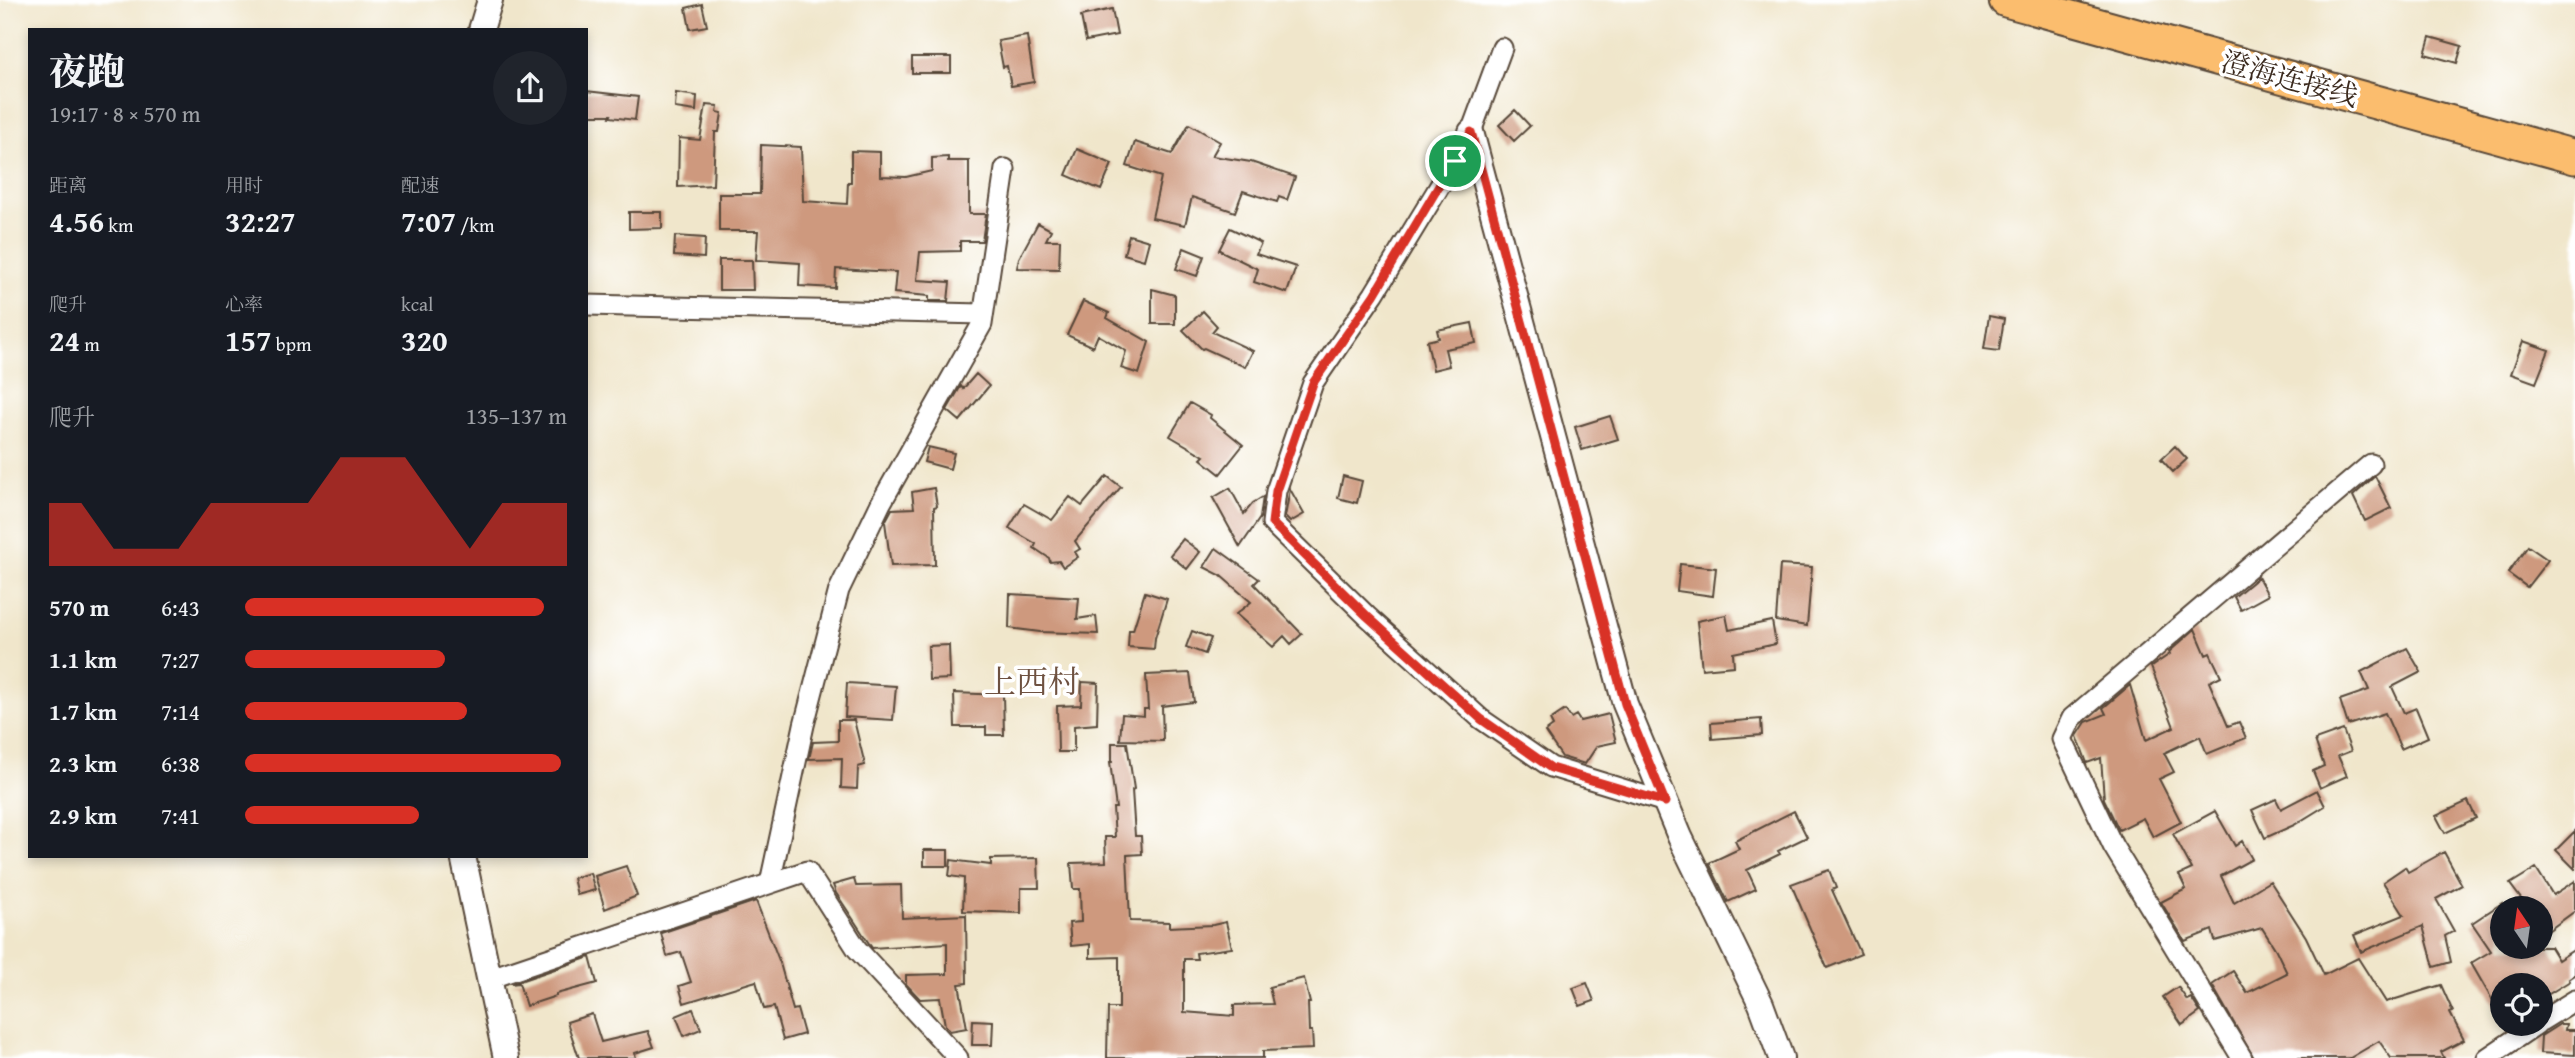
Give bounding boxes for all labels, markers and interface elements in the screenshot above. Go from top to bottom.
street label: 澄海连接线 [2217,40,2363,116]
text: 夜跑 [49,43,125,99]
button: share [493,51,567,125]
text: 19:17 · 8 × 570 m [49,97,201,130]
pin [1425,131,1485,191]
icon: arrive [1436,142,1474,180]
text: 距离 [49,171,87,199]
text: 用时 [225,171,263,199]
text: 配速 [401,171,439,199]
text: 4.56 [49,199,104,243]
text: 32:27 [225,199,296,243]
text: 7:07 [401,199,456,243]
text: km [104,211,133,239]
text: /km [456,211,494,239]
text: 爬升 [49,290,87,318]
text: 心率 [225,290,263,318]
text: kcal [401,290,433,318]
text: 24 [49,318,80,362]
text: 157 [225,318,272,362]
text: 320 [401,318,448,362]
text: m [80,330,100,358]
text: bpm [272,330,311,358]
text: 135–137 m [466,399,567,432]
text: 爬升 [49,400,95,433]
text: 570 m [49,591,110,624]
text: 6:43 [161,591,200,624]
text: 1.1 km [49,643,117,676]
text: 7:27 [161,643,200,676]
district label: 上西村 [984,658,1080,705]
text: 1.7 km [49,695,117,728]
text: 7:14 [161,695,200,728]
text: 2.3 km [49,747,117,780]
text: 6:38 [161,747,200,780]
text: 2.9 km [49,799,117,832]
text: 7:41 [161,799,200,832]
north arrow [2490,896,2553,959]
map controls [2490,896,2553,1036]
button: locate [2490,973,2553,1036]

